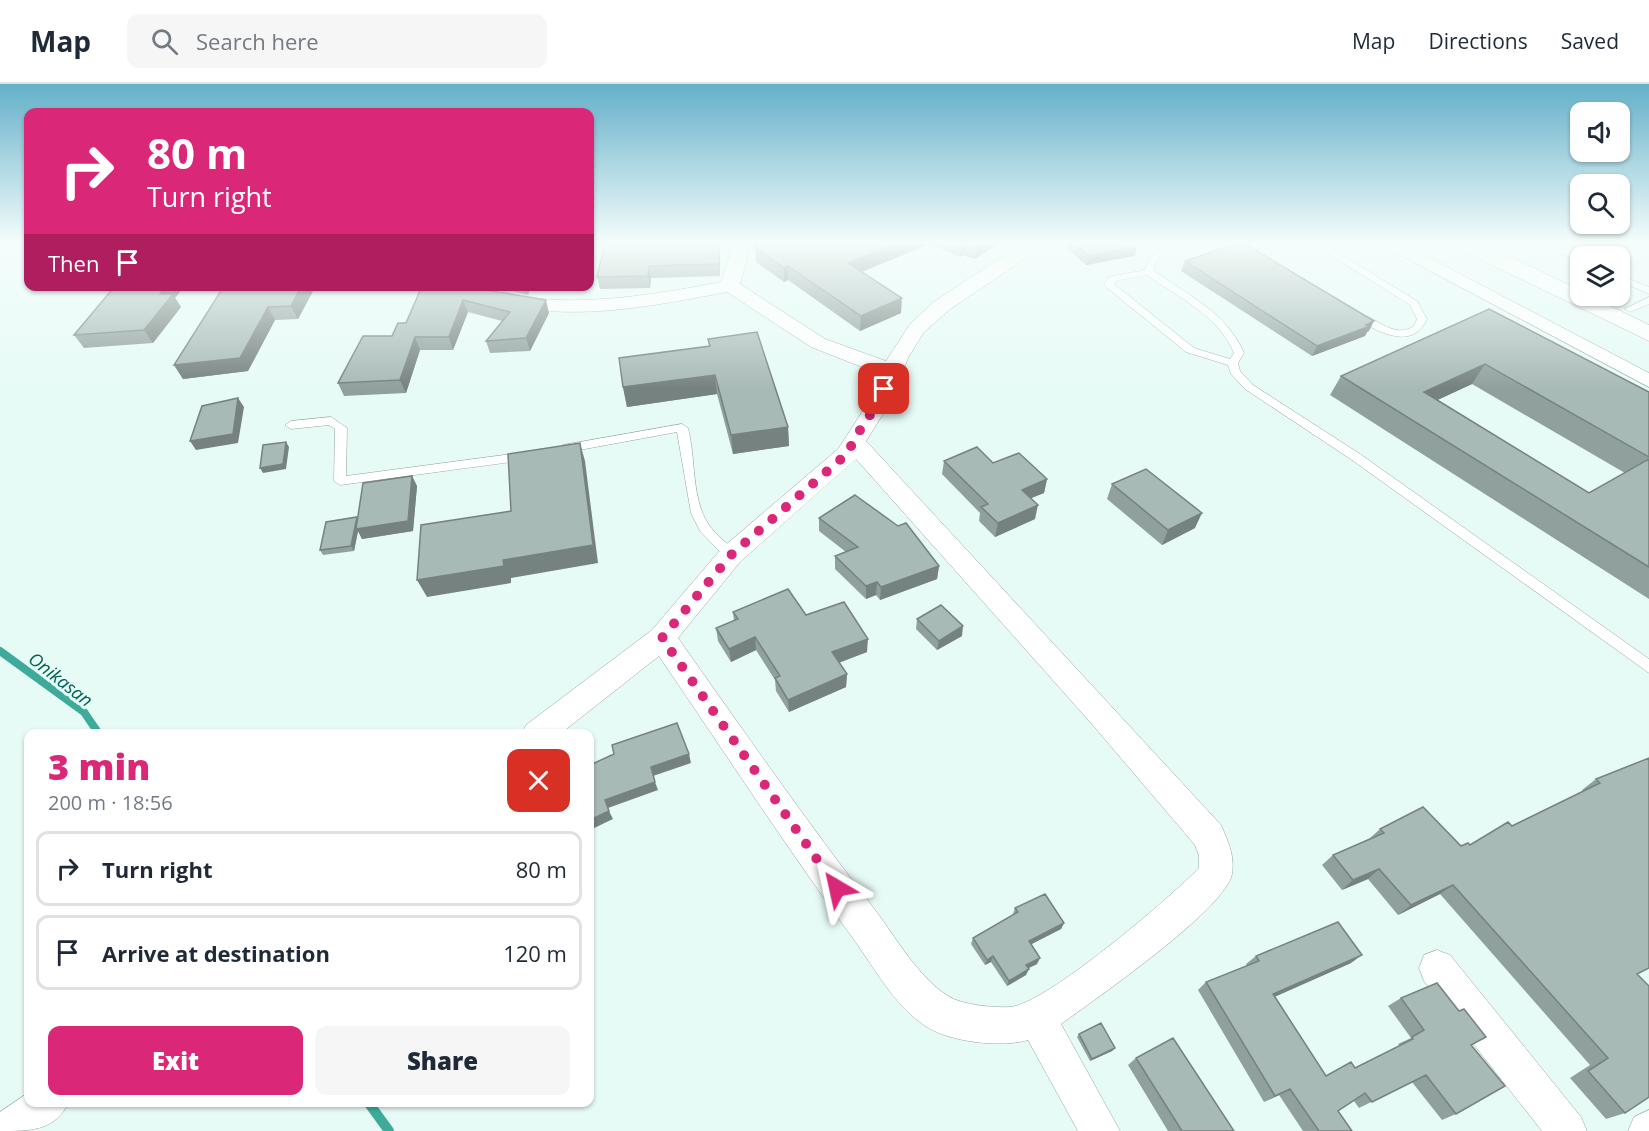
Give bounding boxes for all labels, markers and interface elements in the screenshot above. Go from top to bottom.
search box [127,14,547,68]
text: Map [30,22,91,60]
icon: search [148,25,181,58]
text: Search here [196,26,319,56]
text: Map [1352,27,1395,55]
text: Directions [1428,27,1528,55]
text: Saved [1561,27,1619,55]
map controls [1570,102,1630,306]
button: sound [1570,102,1630,162]
text: 80 m [147,124,247,181]
icon: right [48,132,126,210]
button: search [1570,174,1630,234]
text: Turn right [147,178,272,215]
icon: arrive [111,246,144,279]
button: layers [1570,246,1630,306]
text: Then [48,248,99,278]
pin [858,363,909,414]
icon: arrive [867,372,900,405]
water label: Onikasan [24,646,98,712]
text: 3 min [48,742,150,791]
button: close [507,749,570,812]
text: 200 m · 18:56 [48,789,173,816]
icon: right [51,852,84,885]
text: Turn right [102,854,213,884]
text: 80 m [516,854,567,884]
position arrow [805,856,869,920]
icon: arrive [51,936,84,969]
text: Arrive at destination [102,938,330,968]
text: 120 m [503,938,567,968]
button: Exit [48,1026,303,1095]
button: Share [315,1026,570,1095]

